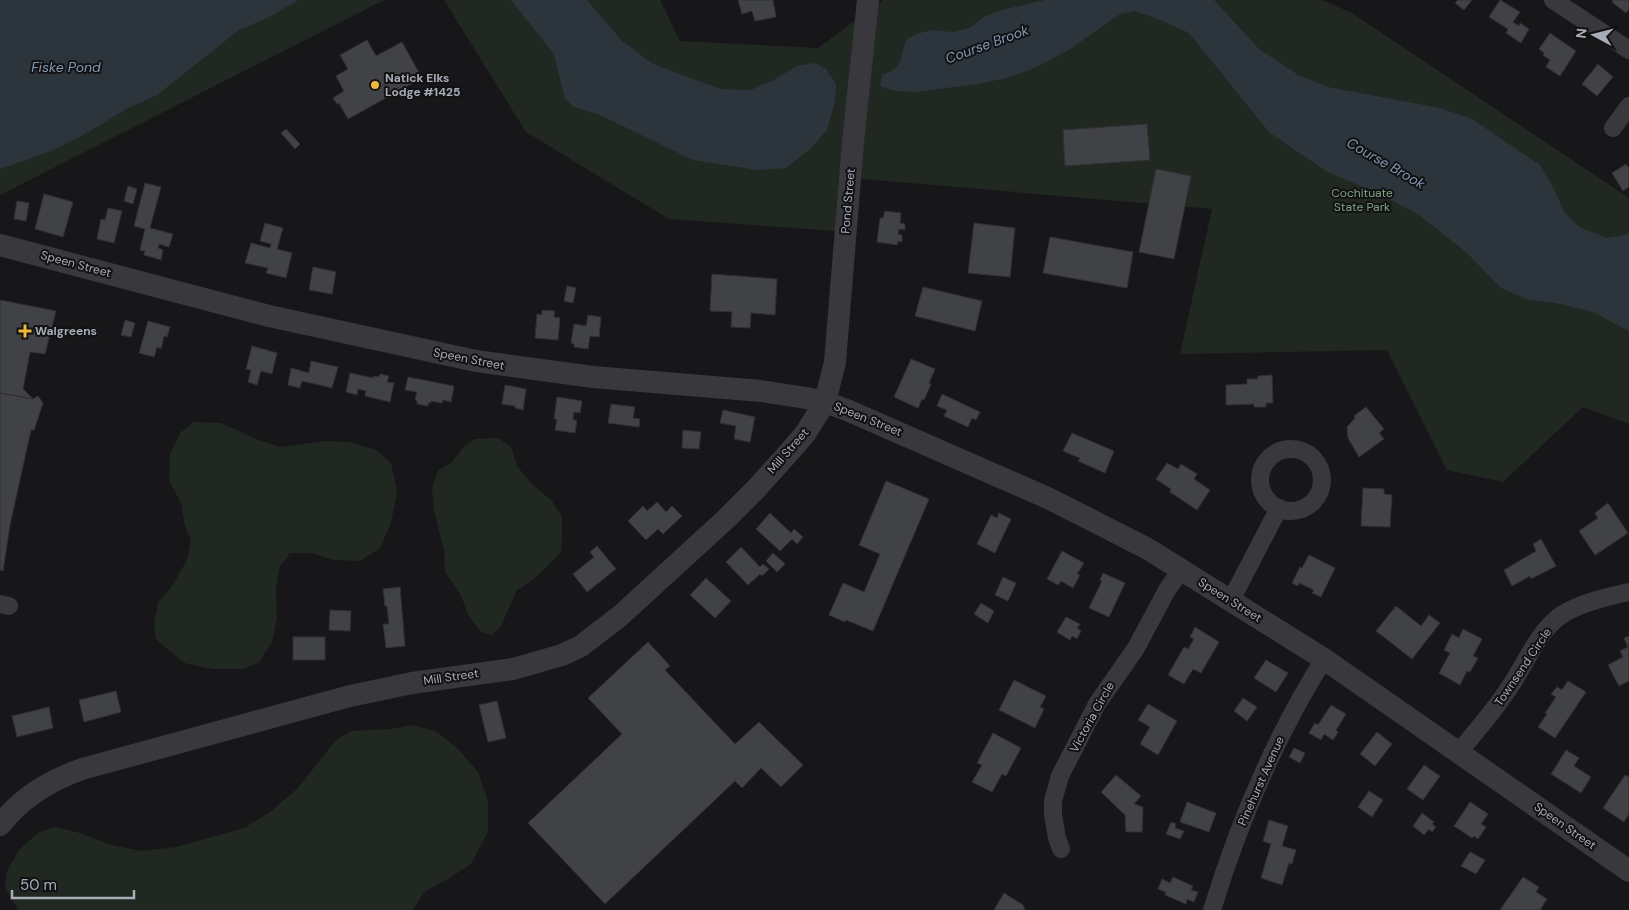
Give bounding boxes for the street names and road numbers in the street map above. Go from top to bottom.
street label: Pond Street [837,167,859,234]
street label: Speen Street [39,247,113,281]
street label: Speen Street [432,344,506,374]
street label: Speen Street [832,398,905,440]
street label: Mill Street [764,425,812,477]
street label: Speen Street [1195,574,1265,626]
street label: Townsend Circle [1491,625,1555,709]
street label: Mill Street [422,665,480,689]
street label: Victoria Circle [1066,679,1118,755]
street label: Pinehurst Avenue [1234,734,1288,828]
street label: Speen Street [1531,799,1599,853]

